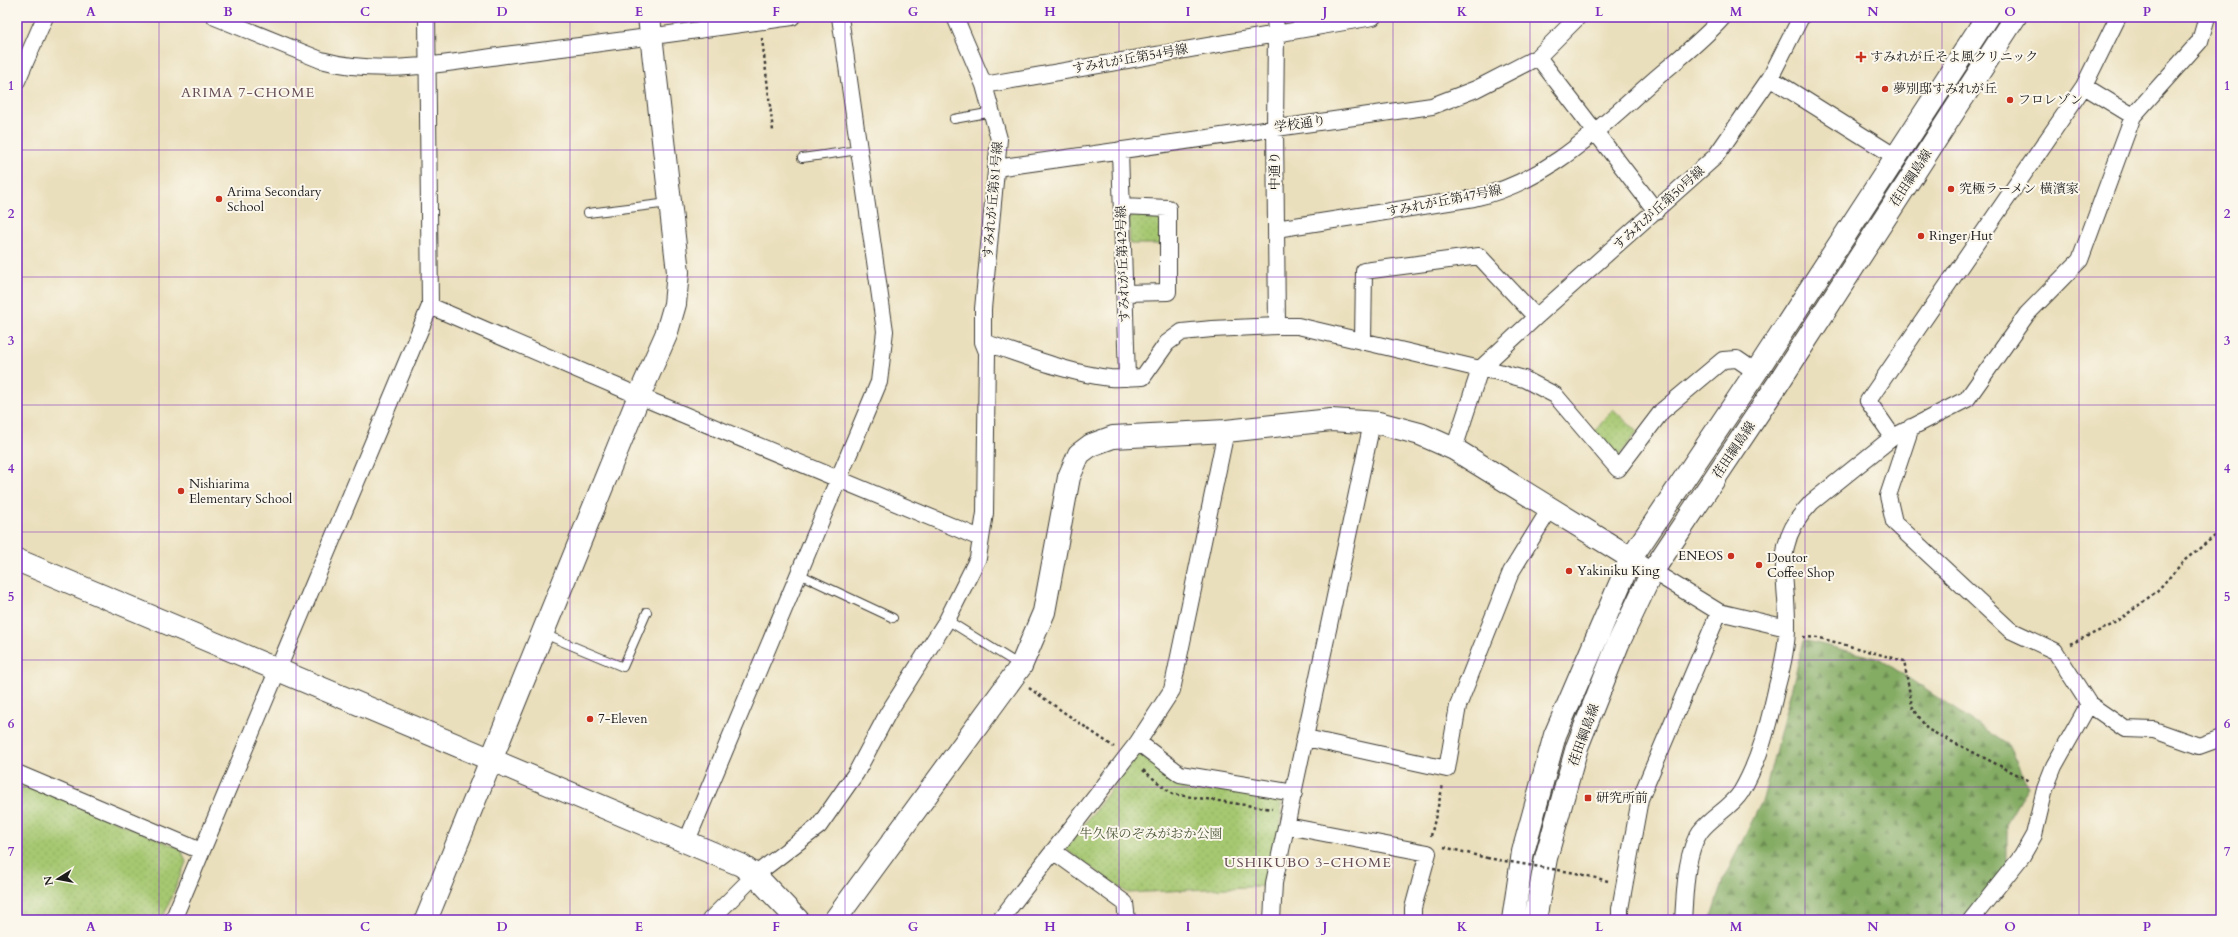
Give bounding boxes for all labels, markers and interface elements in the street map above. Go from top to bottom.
text: A [86,3,96,21]
text: B [223,3,233,21]
text: C [360,3,370,21]
text: D [496,3,508,21]
text: E [635,3,643,21]
text: F [772,3,780,21]
text: G [908,3,919,21]
text: H [1044,3,1056,21]
text: I [1185,3,1191,21]
text: J [1321,3,1328,21]
text: K [1457,3,1468,21]
text: L [1595,3,1604,21]
text: M [1730,3,1743,21]
text: N [1867,3,1879,21]
text: O [2004,3,2016,21]
text: P [2143,3,2151,21]
street label: すみれが丘第54号線 [1071,40,1189,78]
place label: すみれが丘そよ風クリニック [1870,48,2038,66]
marker: すみれが丘そよ風クリニック [1855,51,1867,63]
text: 1 [8,77,14,95]
text: 1 [2224,77,2230,95]
place label: 夢別邸すみれが丘 [1893,80,1997,98]
district label: ARIMA 7-CHOME [181,83,315,102]
marker: 夢別邸すみれが丘 [1880,84,1890,94]
place label: フロレゾン [2018,91,2083,109]
marker: フロレゾン [2005,95,2015,105]
street label: 学校通り [1273,111,1327,137]
street label: すみれが丘第81号線 [979,141,1007,259]
street label: 荏田綱島線 [1886,146,1936,210]
street label: 中通り [1266,151,1284,191]
street label: すみれが丘第50号線 [1609,162,1709,254]
place label: 究極ラーメン 横濱家 [1959,180,2079,198]
street label: すみれが丘第47号線 [1385,181,1503,221]
place label: Arima Secondary School [227,183,322,216]
marker: 究極ラーメン 横濱家 [1946,184,1956,194]
marker: Arima Secondary School [214,194,224,204]
text: 2 [8,205,15,223]
street label: すみれが丘第42号線 [1112,205,1134,323]
text: 2 [2224,205,2231,223]
place label: Ringer Hut [1929,227,1993,245]
marker: Ringer Hut [1916,231,1926,241]
text: 3 [8,332,15,350]
text: 3 [2224,332,2231,350]
street label: 荏田綱島線 [1708,418,1760,482]
text: 4 [8,460,15,478]
text: 4 [2224,460,2231,478]
place label: Nishiarima Elementary School [189,475,293,508]
marker: Nishiarima Elementary School [176,486,186,496]
place label: ENEOS [1678,547,1723,565]
place label: Doutor Coffee Shop [1767,549,1835,582]
marker: ENEOS [1726,551,1736,561]
marker: Doutor Coffee Shop [1754,560,1764,570]
place label: Yakiniku King [1577,562,1660,580]
marker: Yakiniku King [1564,566,1574,576]
text: 5 [8,588,14,606]
text: 5 [2224,588,2230,606]
street label: 荏田綱島線 [1564,701,1604,769]
place label: 7-Eleven [598,710,648,728]
marker: 7-Eleven [585,714,595,724]
text: 6 [8,715,15,733]
text: 6 [2224,715,2231,733]
place label: 研究所前 [1596,789,1648,807]
marker: 研究所前 [1583,793,1593,803]
park label: 牛久保のぞみがおか公園 [1079,825,1223,843]
text: 7 [8,843,15,861]
text: 7 [2224,843,2231,861]
district label: USHIKUBO 3-CHOME [1224,853,1392,872]
north arrow [38,859,78,899]
text: N [40,874,57,887]
text: A [86,918,96,936]
text: B [223,918,233,936]
text: C [360,918,370,936]
text: D [496,918,508,936]
text: E [635,918,643,936]
text: F [772,918,780,936]
text: G [908,918,919,936]
text: H [1044,918,1056,936]
text: I [1185,918,1191,936]
text: J [1321,918,1328,936]
text: K [1457,918,1468,936]
text: L [1595,918,1604,936]
text: M [1730,918,1743,936]
text: N [1867,918,1879,936]
text: O [2004,918,2016,936]
text: P [2143,918,2151,936]

